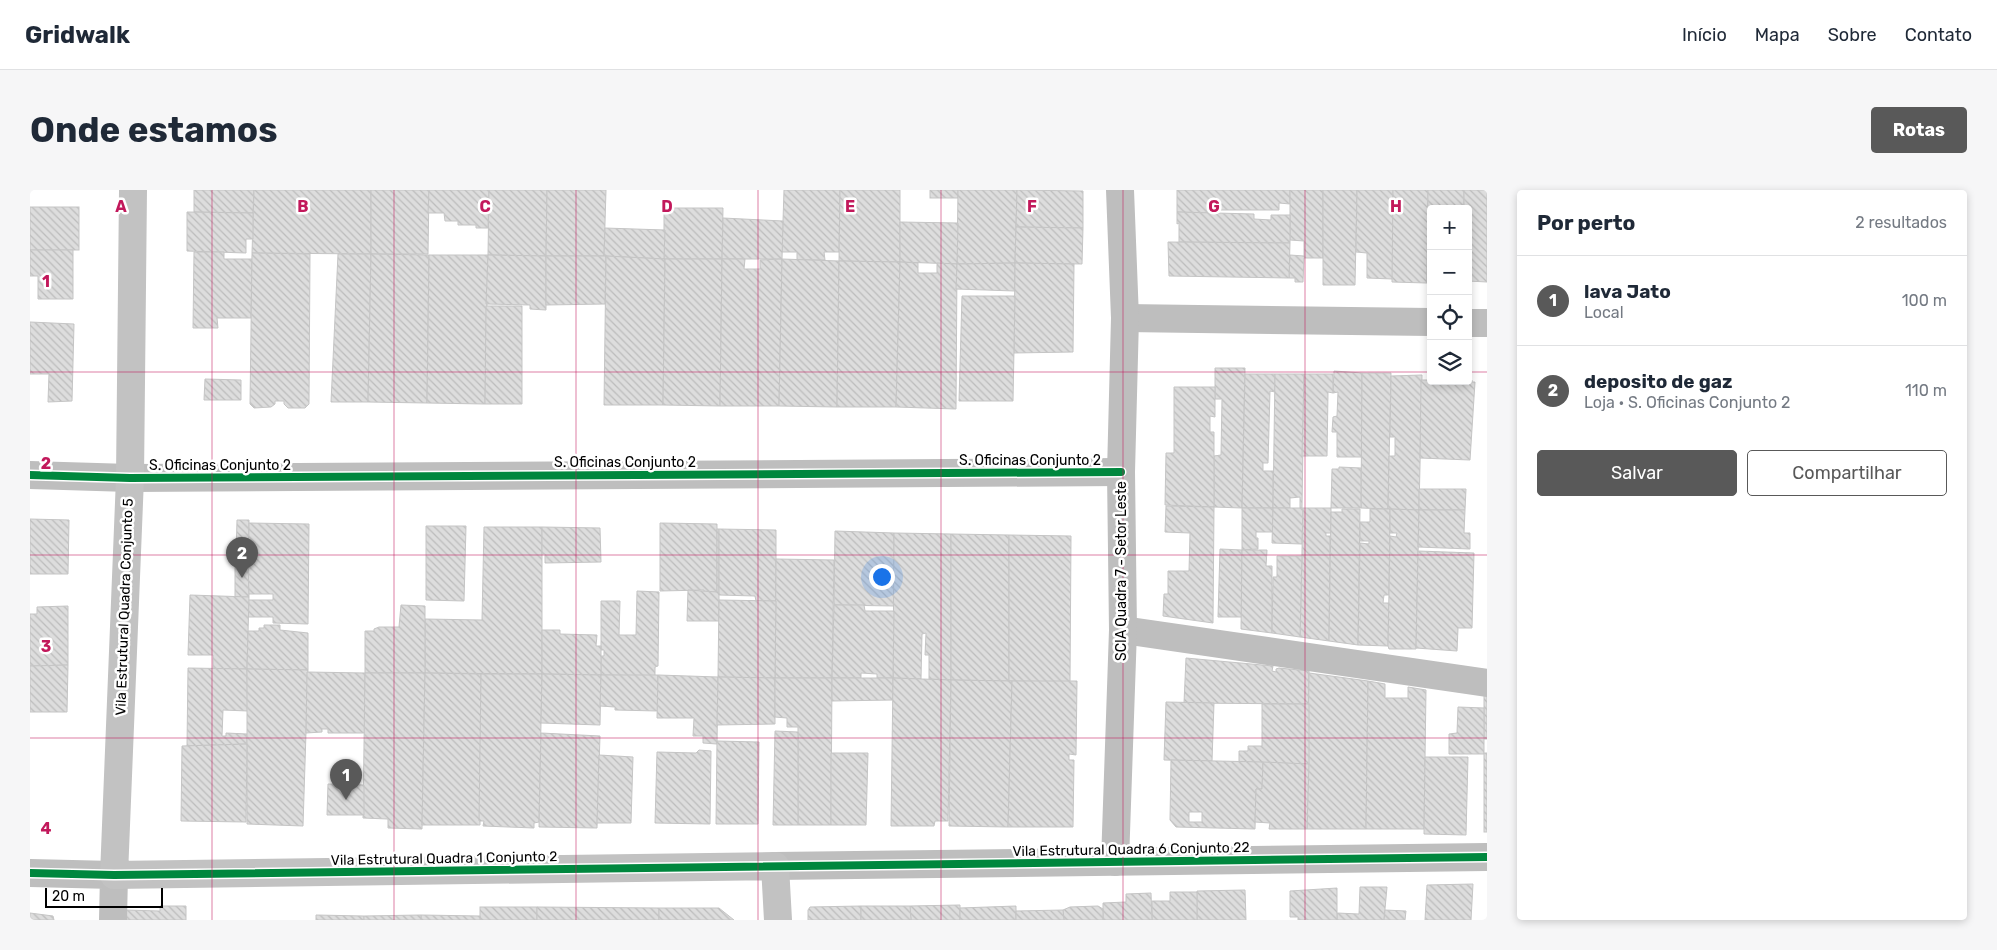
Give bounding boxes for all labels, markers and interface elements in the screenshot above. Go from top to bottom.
text: Gridwalk [25,21,130,49]
text: Início [1682,24,1727,46]
text: Mapa [1755,24,1800,46]
text: Sobre [1828,24,1877,46]
text: Contato [1905,24,1972,46]
button: Rotas [1871,107,1967,153]
text: Onde estamos [30,109,278,151]
text: A [115,197,127,216]
text: B [297,197,309,216]
text: C [479,197,491,216]
text: D [661,197,673,216]
text: E [845,197,855,216]
text: F [1027,197,1037,216]
text: G [1208,197,1220,216]
text: H [1390,197,1402,216]
map controls [1427,205,1472,385]
button: + [1427,205,1472,250]
text: Por perto [1537,210,1635,235]
text: 2 resultados [1855,213,1947,232]
button: − [1427,250,1472,295]
text: 1 [42,272,50,291]
text: lava Jato [1584,280,1671,303]
text: 1 [1549,291,1557,310]
text: 100 m [1902,291,1947,310]
button: locate [1427,295,1472,340]
text: Local [1584,303,1624,322]
button: layers [1427,340,1472,385]
text: deposito de gaz [1584,370,1732,393]
text: 2 [1548,381,1558,400]
text: 110 m [1905,381,1947,400]
text: Loja · S. Oficinas Conjunto 2 [1584,393,1790,412]
button: Salvar [1537,450,1737,496]
button: Compartilhar [1747,450,1947,496]
street label: S. Oficinas Conjunto 2 [959,452,1101,469]
text: 2 [41,454,51,473]
street label: S. Oficinas Conjunto 2 [554,454,696,471]
street label: S. Oficinas Conjunto 2 [149,457,291,474]
street label: SCIA Quadra 7 - Setor Leste [1113,481,1130,661]
street label: Vila Estrutural Quadra Conjunto 5 [112,498,137,716]
pin: 2 [226,537,258,578]
your location [869,564,895,590]
text: 3 [41,637,51,656]
pin: 1 [330,759,362,800]
text: 4 [41,819,52,838]
street label: Vila Estrutural Quadra 6 Conjunto 22 [1012,839,1250,860]
street label: Vila Estrutural Quadra 1 Conjunto 2 [331,848,557,869]
scale bar [45,885,162,908]
text: 20 m [52,888,85,905]

